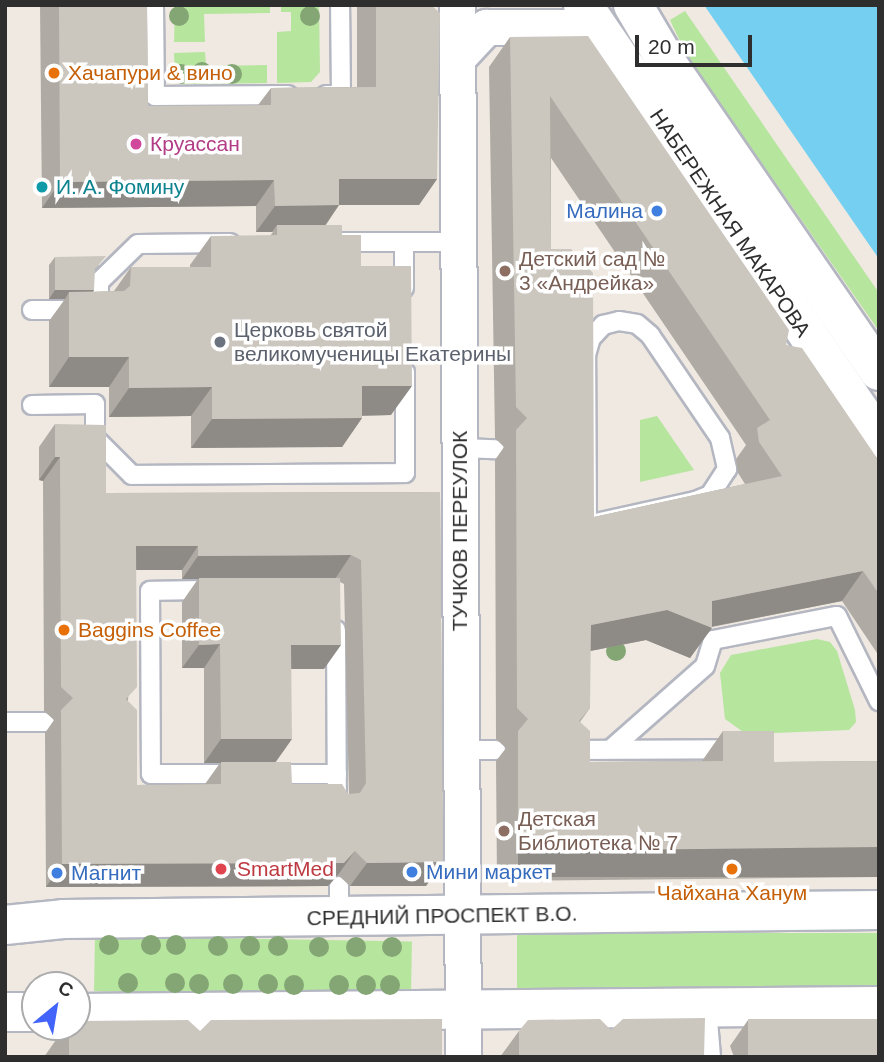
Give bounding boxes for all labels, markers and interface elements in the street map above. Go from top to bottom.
scale bar [639,21,756,65]
text: 20 m [648,35,695,58]
place label: Хачапури & вино [68,60,233,86]
marker: Хачапури & вино [46,65,62,81]
street label: НАБЕРЕЖНАЯ МАКАРОВА [644,104,816,342]
place label: Круассан [150,131,240,157]
marker: Круассан [128,136,144,152]
place label: И. А. Фомину [56,174,184,200]
marker: И. А. Фомину [34,179,50,195]
place label: Малина [566,198,643,224]
marker: Малина [649,203,665,219]
place label: Детский сад № 3 «Андрейка» [519,246,665,296]
marker: Детский сад № 3 «Андрейка» [497,263,513,279]
place label: Церковь святой великомученицы Екатерины [234,317,511,367]
marker: Церковь святой великомученицы Екатерины [212,334,228,350]
street label: ТУЧКОВ ПЕРЕУЛОК [447,431,473,631]
place label: Baggins Coffee [78,617,221,643]
marker: Baggins Coffee [56,622,72,638]
place label: Детская Библиотека № 7 [518,806,678,856]
marker: Детская Библиотека № 7 [496,823,512,839]
place label: SmartMed [237,856,334,882]
marker: SmartMed [211,859,231,879]
place label: Мини маркет [426,859,552,885]
place label: Магнит [71,860,141,886]
marker: Чайхана Ханум [724,861,740,877]
marker: Мини маркет [404,864,420,880]
marker: Магнит [49,865,65,881]
place label: Чайхана Ханум [657,880,807,906]
street label: СРЕДНИЙ ПРОСПЕКТ В.О. [306,901,578,931]
north arrow [21,971,91,1041]
text: С [55,977,77,1002]

